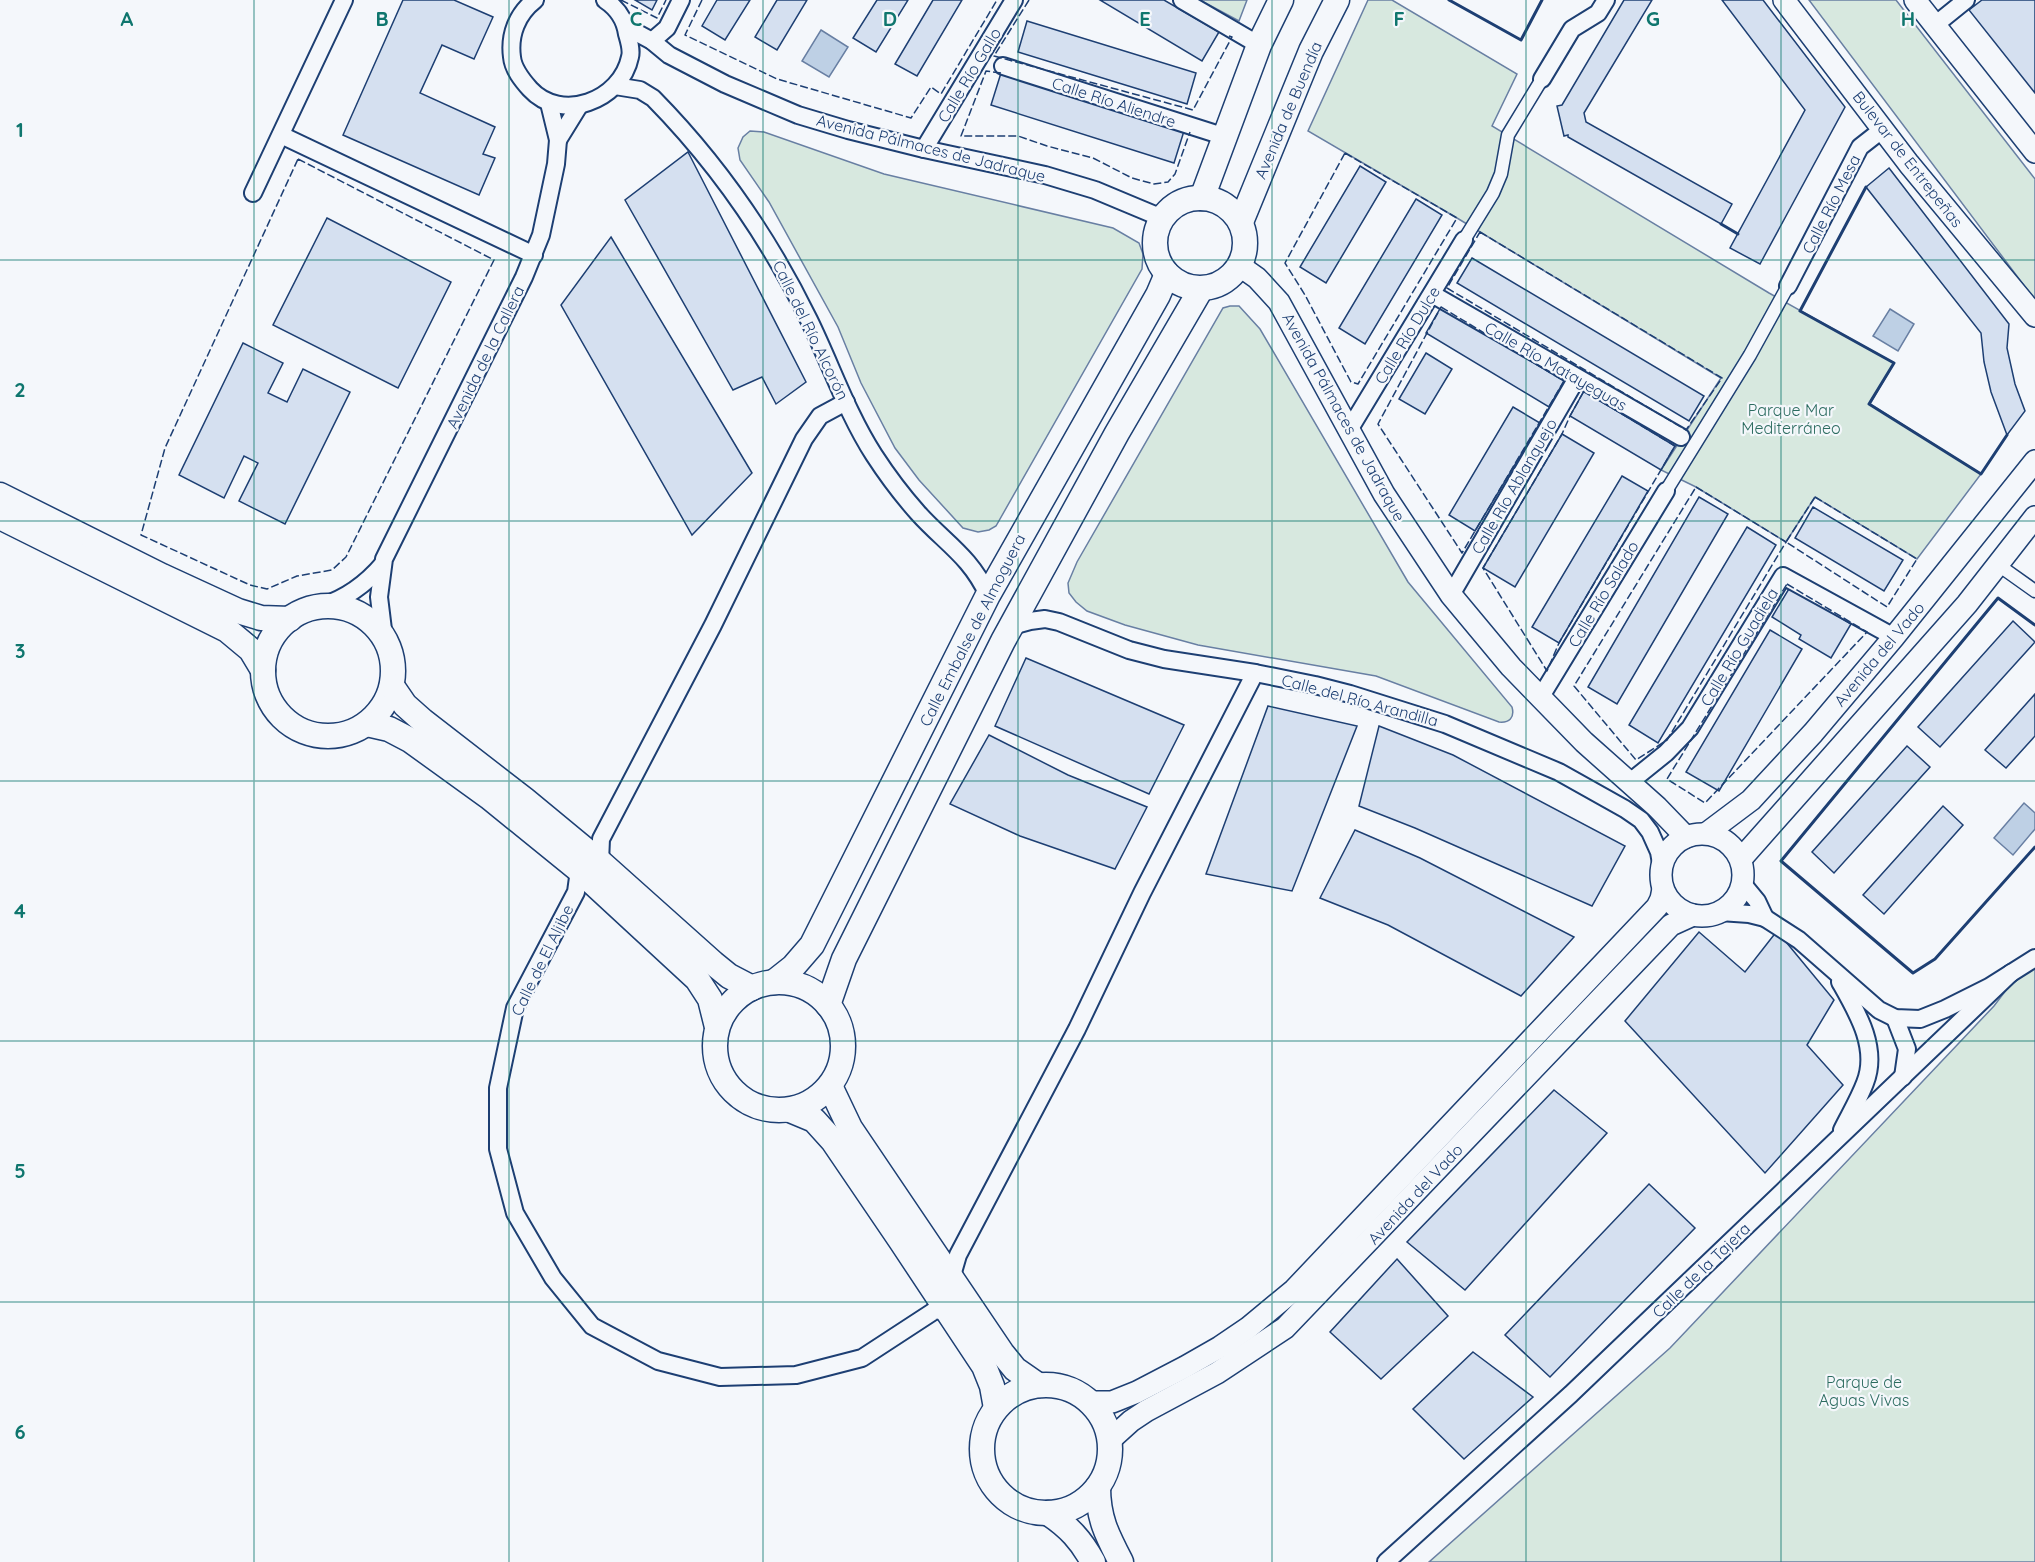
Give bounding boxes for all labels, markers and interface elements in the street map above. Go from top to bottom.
text: A [121,6,134,31]
text: B [375,6,389,31]
text: C [630,6,643,31]
text: D [883,6,897,31]
text: E [1139,6,1151,31]
text: F [1393,6,1405,31]
text: G [1646,6,1660,31]
text: H [1901,6,1915,31]
street label: Calle Río Gallo [933,24,1005,126]
street label: Avenida de Buendía [1250,38,1326,182]
street label: Calle Río Aliendre [1049,73,1179,131]
street label: Bulevar de Entrepeñas [1849,87,1967,231]
street label: Avenida Pálmaces de Jadraque [814,110,1048,186]
text: 1 [16,117,24,142]
street label: Calle Río Mesa [1797,151,1865,257]
street label: Calle del Río Alcorón [769,257,853,403]
street label: Avenida de la Callera [442,282,528,432]
street label: Calle Río Dulce [1370,283,1444,387]
street label: Avenida Pálmaces de Jadraque [1278,309,1410,525]
street label: Calle Río Matayeguas [1481,317,1631,415]
text: 2 [14,377,26,402]
park label: Parque Mar Mediterráneo [1741,400,1841,438]
street label: Calle Río Ablanquejo [1467,415,1561,557]
street label: Calle Embalse de Almoguera [915,530,1029,730]
street label: Calle Río Salado [1563,537,1643,651]
street label: Calle Río Guadiela [1696,584,1782,710]
street label: Avenida del Vado [1830,598,1928,710]
text: 3 [15,638,25,663]
street label: Calle del Río Arandilla [1280,669,1440,731]
text: 4 [14,898,26,923]
street label: Calle de El Aljibe [506,901,578,1019]
street label: Avenida del Vado [1363,1140,1467,1248]
text: 5 [14,1158,26,1183]
street label: Calle de la Tajera [1648,1218,1754,1322]
park label: Parque de Aguas Vivas [1819,1372,1909,1410]
text: 6 [14,1419,26,1444]

